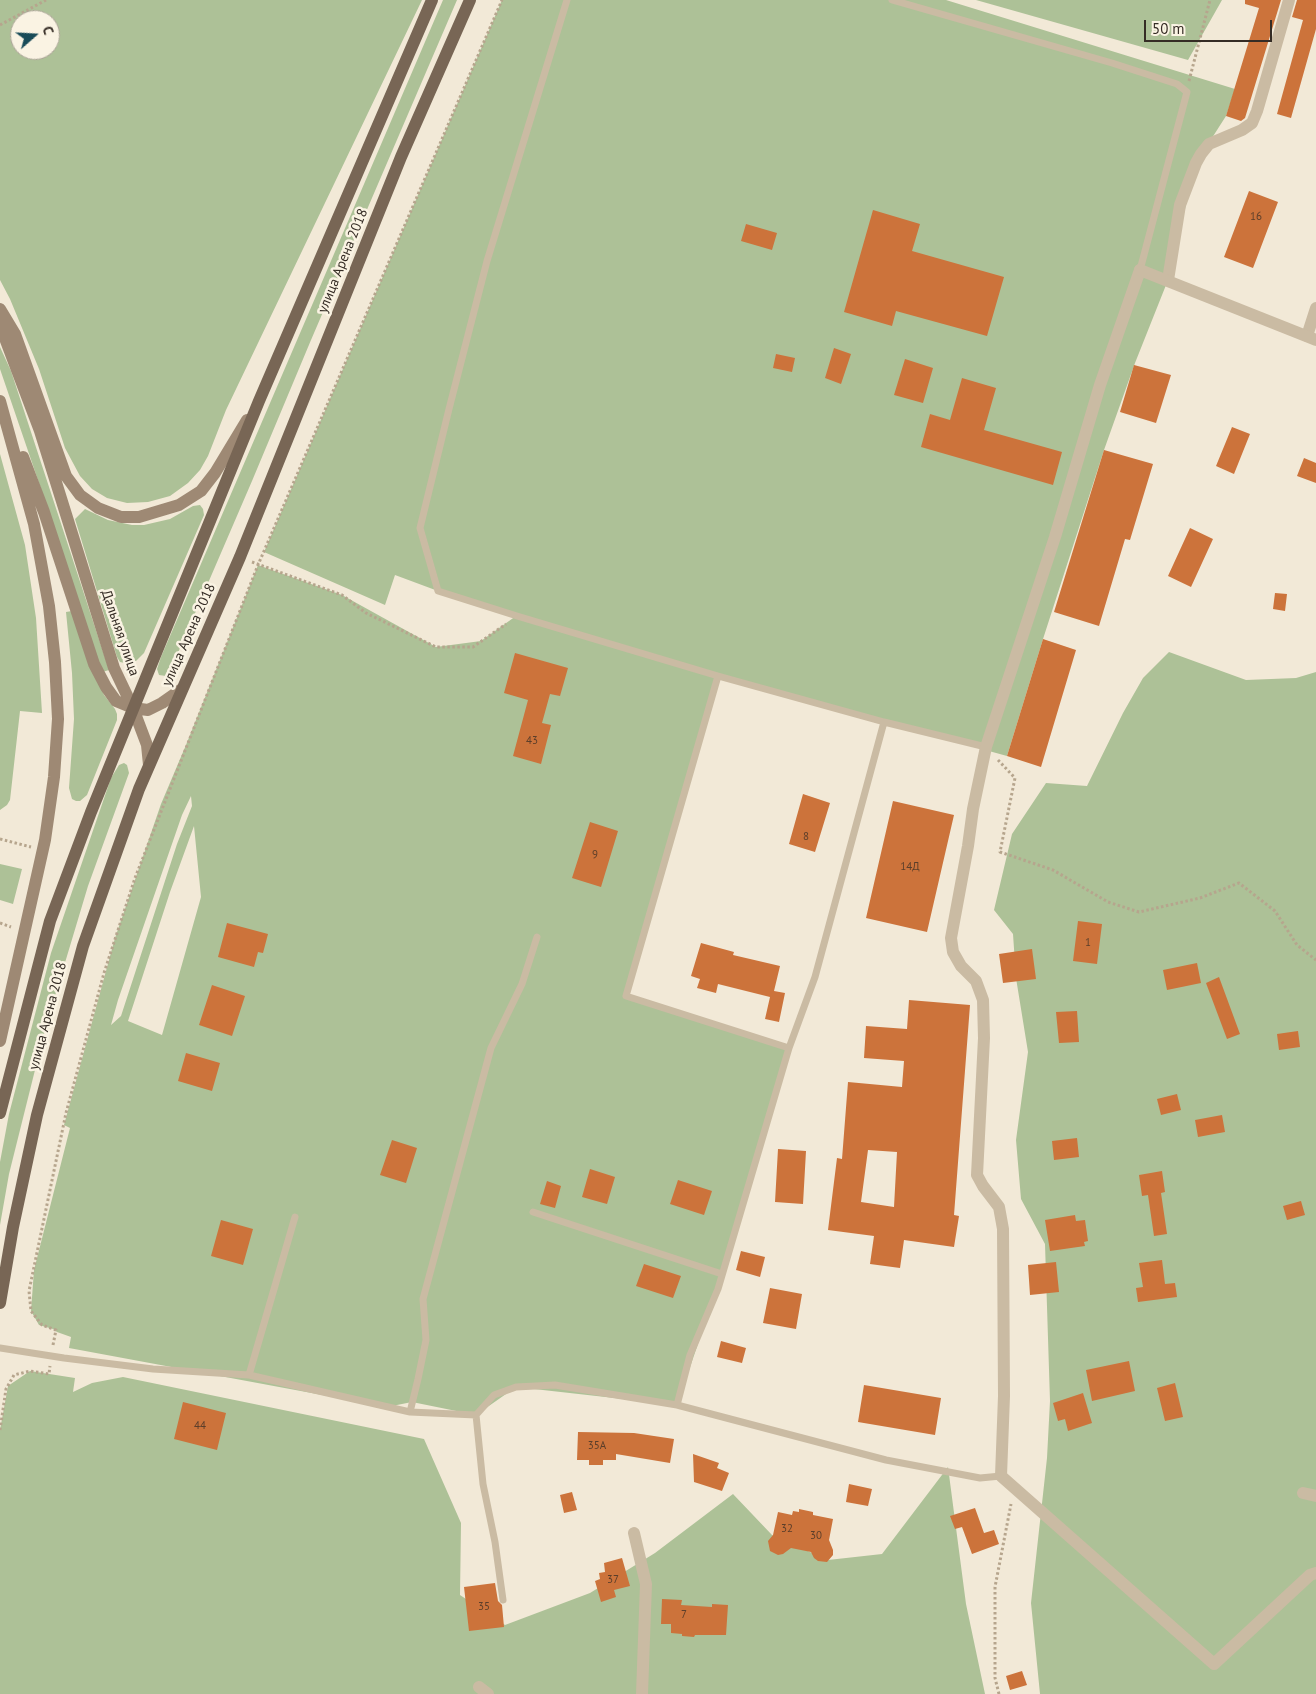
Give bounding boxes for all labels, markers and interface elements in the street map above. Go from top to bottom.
north arrow [10,10,60,60]
scale bar [1146,10,1274,42]
text: 50 m [1152,19,1185,38]
text: С [38,24,58,37]
street label: улица Арена 2018 [314,206,372,316]
house number: 16 [1250,210,1262,224]
street label: улица Арена 2018 [159,581,219,689]
street label: Дальняя улица [97,588,143,678]
house number: 43 [526,734,538,748]
house number: 8 [803,830,809,844]
house number: 9 [592,848,598,862]
house number: 14Д [900,860,920,874]
house number: 1 [1085,936,1091,950]
street label: улица Арена 2018 [26,960,70,1072]
house number: 44 [194,1419,206,1433]
house number: 35А [588,1439,606,1453]
house number: 32 [781,1522,793,1536]
house number: 30 [810,1529,822,1543]
house number: 37 [607,1573,619,1587]
house number: 35 [478,1600,490,1614]
house number: 7 [681,1608,687,1622]

